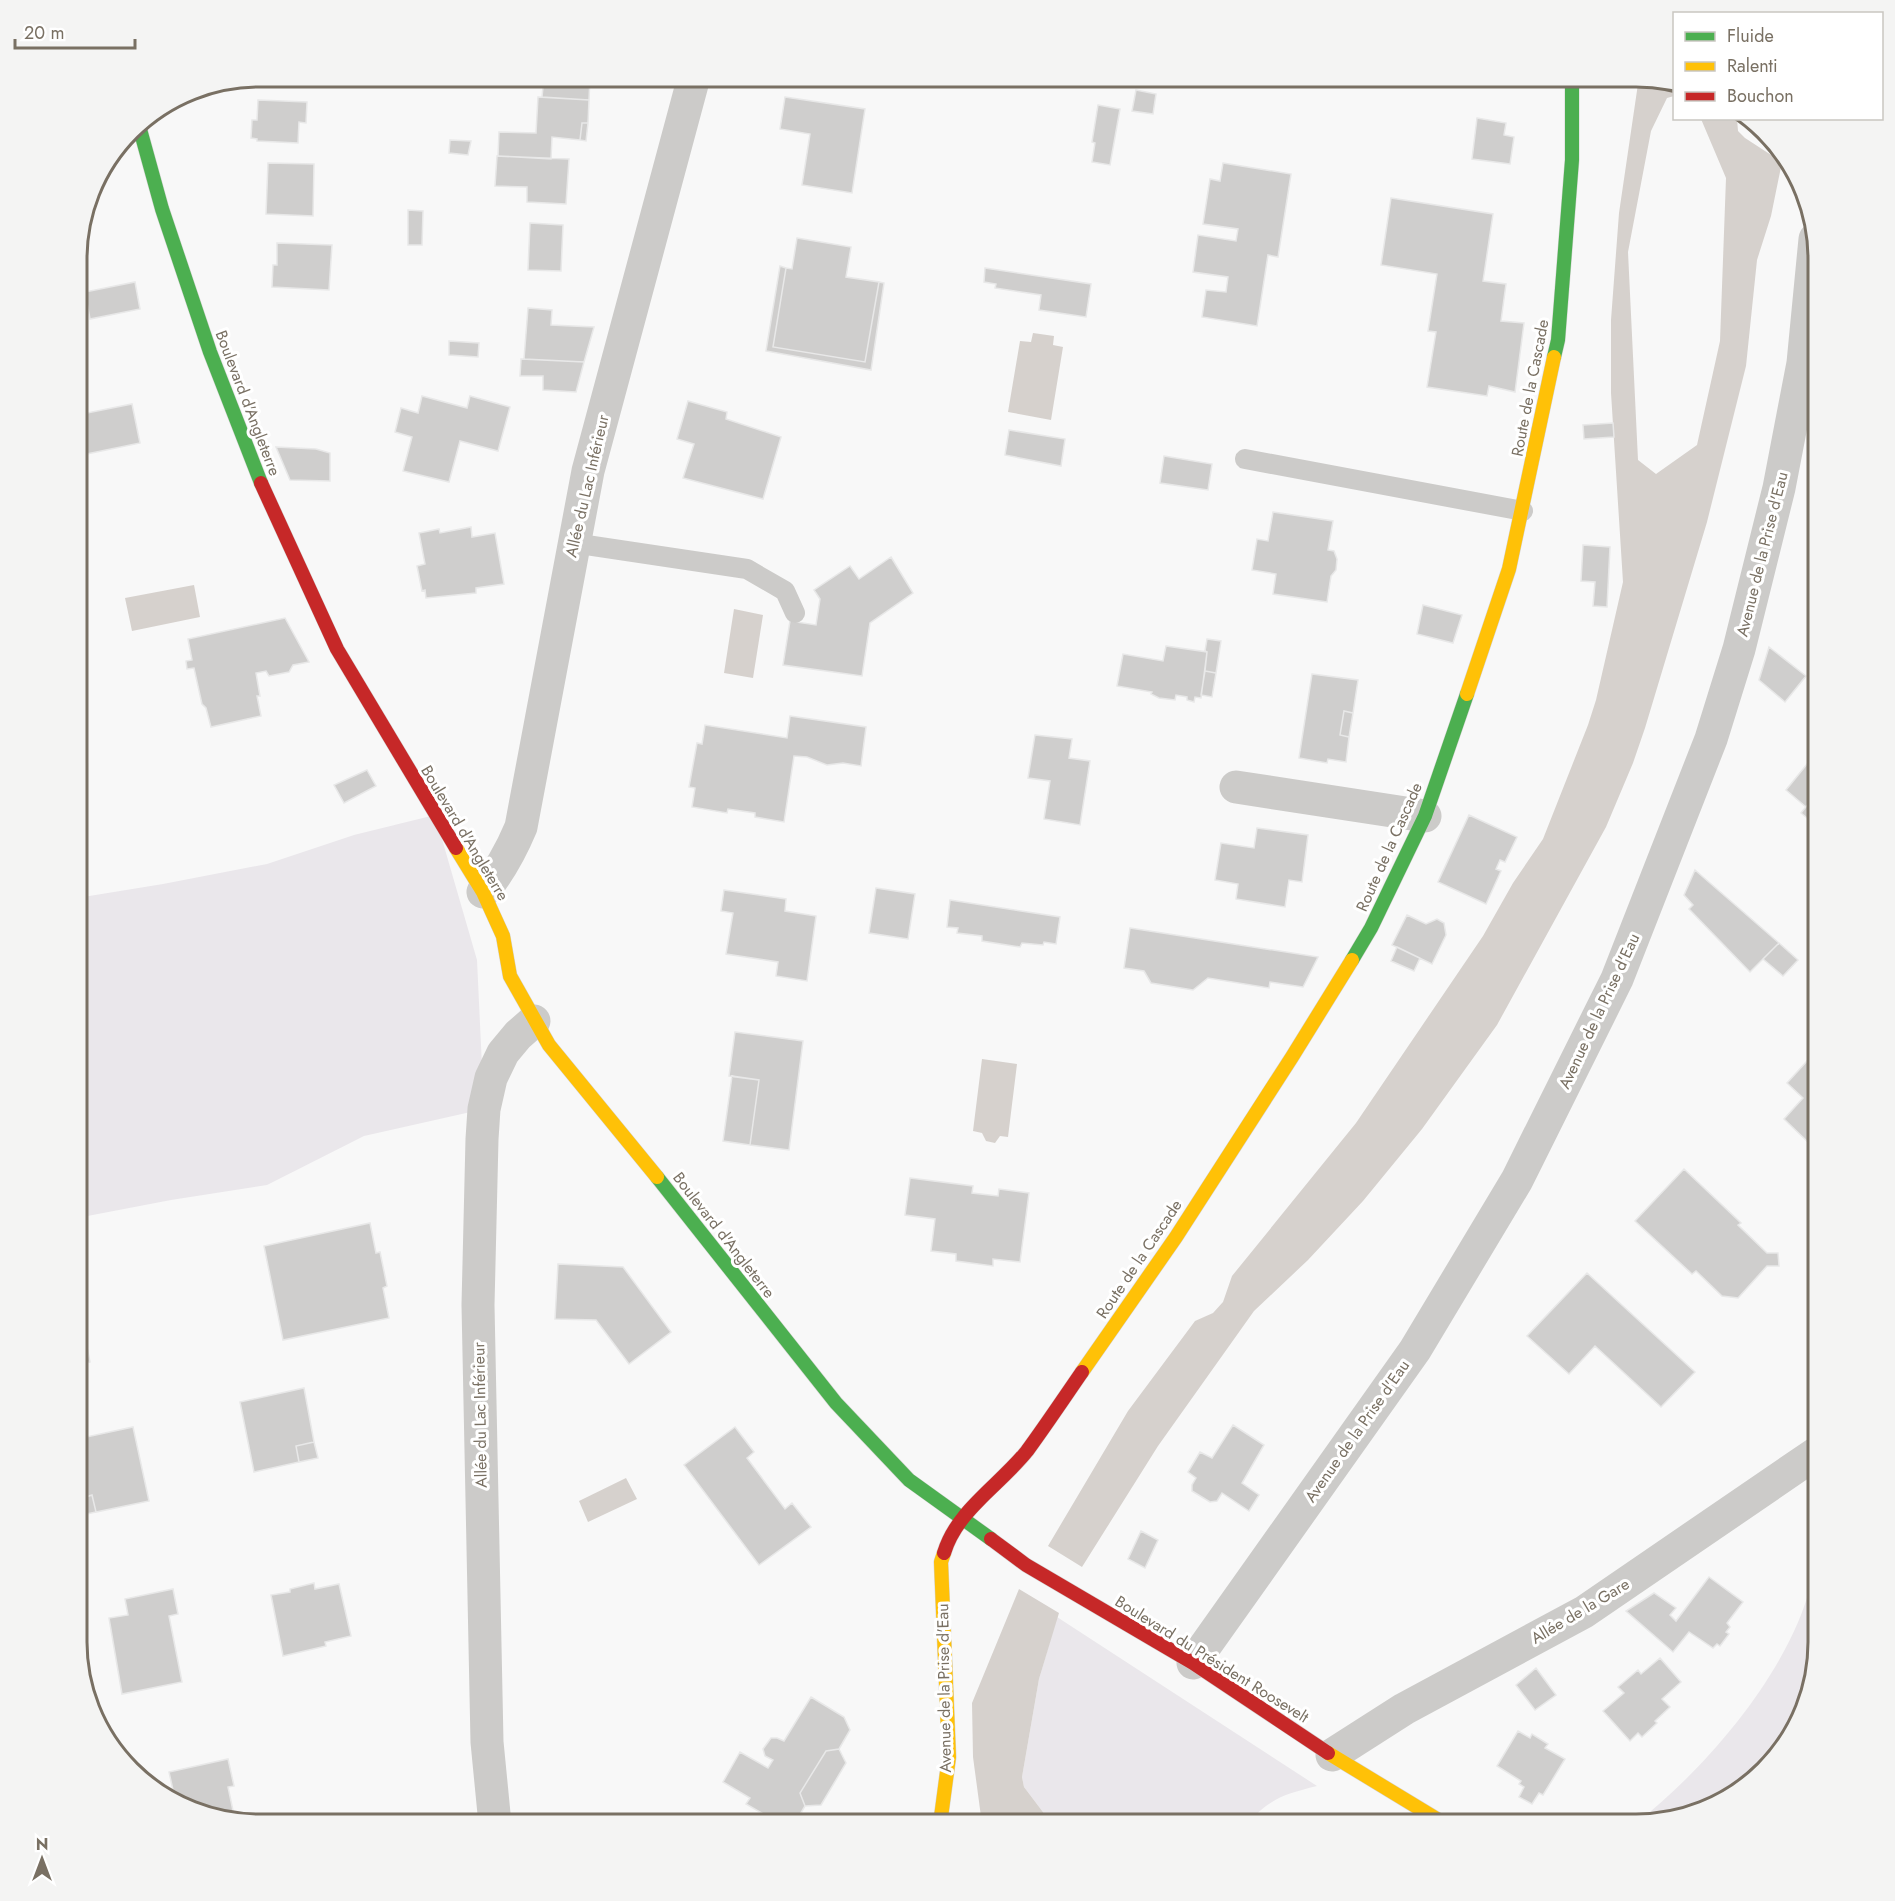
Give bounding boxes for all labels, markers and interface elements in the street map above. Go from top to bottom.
scale bar [15,12,135,50]
legend [1673,12,1883,120]
text: 20 m [24,20,64,46]
text: Fluide [1727,23,1774,49]
text: Ralenti [1727,53,1778,79]
text: Bouchon [1727,83,1794,109]
street label: Route de la Cascade [1505,318,1555,458]
street label: Boulevard d'Angleterre [210,327,286,479]
street label: Allée du Lac Inférieur [559,412,615,560]
street label: Avenue de la Prise d'Eau [1730,469,1794,639]
street label: Boulevard d'Angleterre [415,761,515,905]
street label: Route de la Cascade [1350,779,1428,915]
street label: Avenue de la Prise d'Eau [1553,929,1645,1093]
street label: Boulevard d'Angleterre [667,1167,781,1303]
street label: Route de la Cascade [1091,1195,1187,1323]
street label: Allée du Lac Inférieur [467,1341,493,1488]
street label: Avenue de la Prise d'Eau [1299,1355,1415,1507]
street label: Allée de la Gare [1526,1573,1634,1649]
street label: Boulevard du Président Roosevelt [1111,1590,1313,1728]
street label: Avenue de la Prise d'Eau [931,1603,957,1773]
north arrow [12,1829,72,1889]
text: N [36,1833,48,1856]

